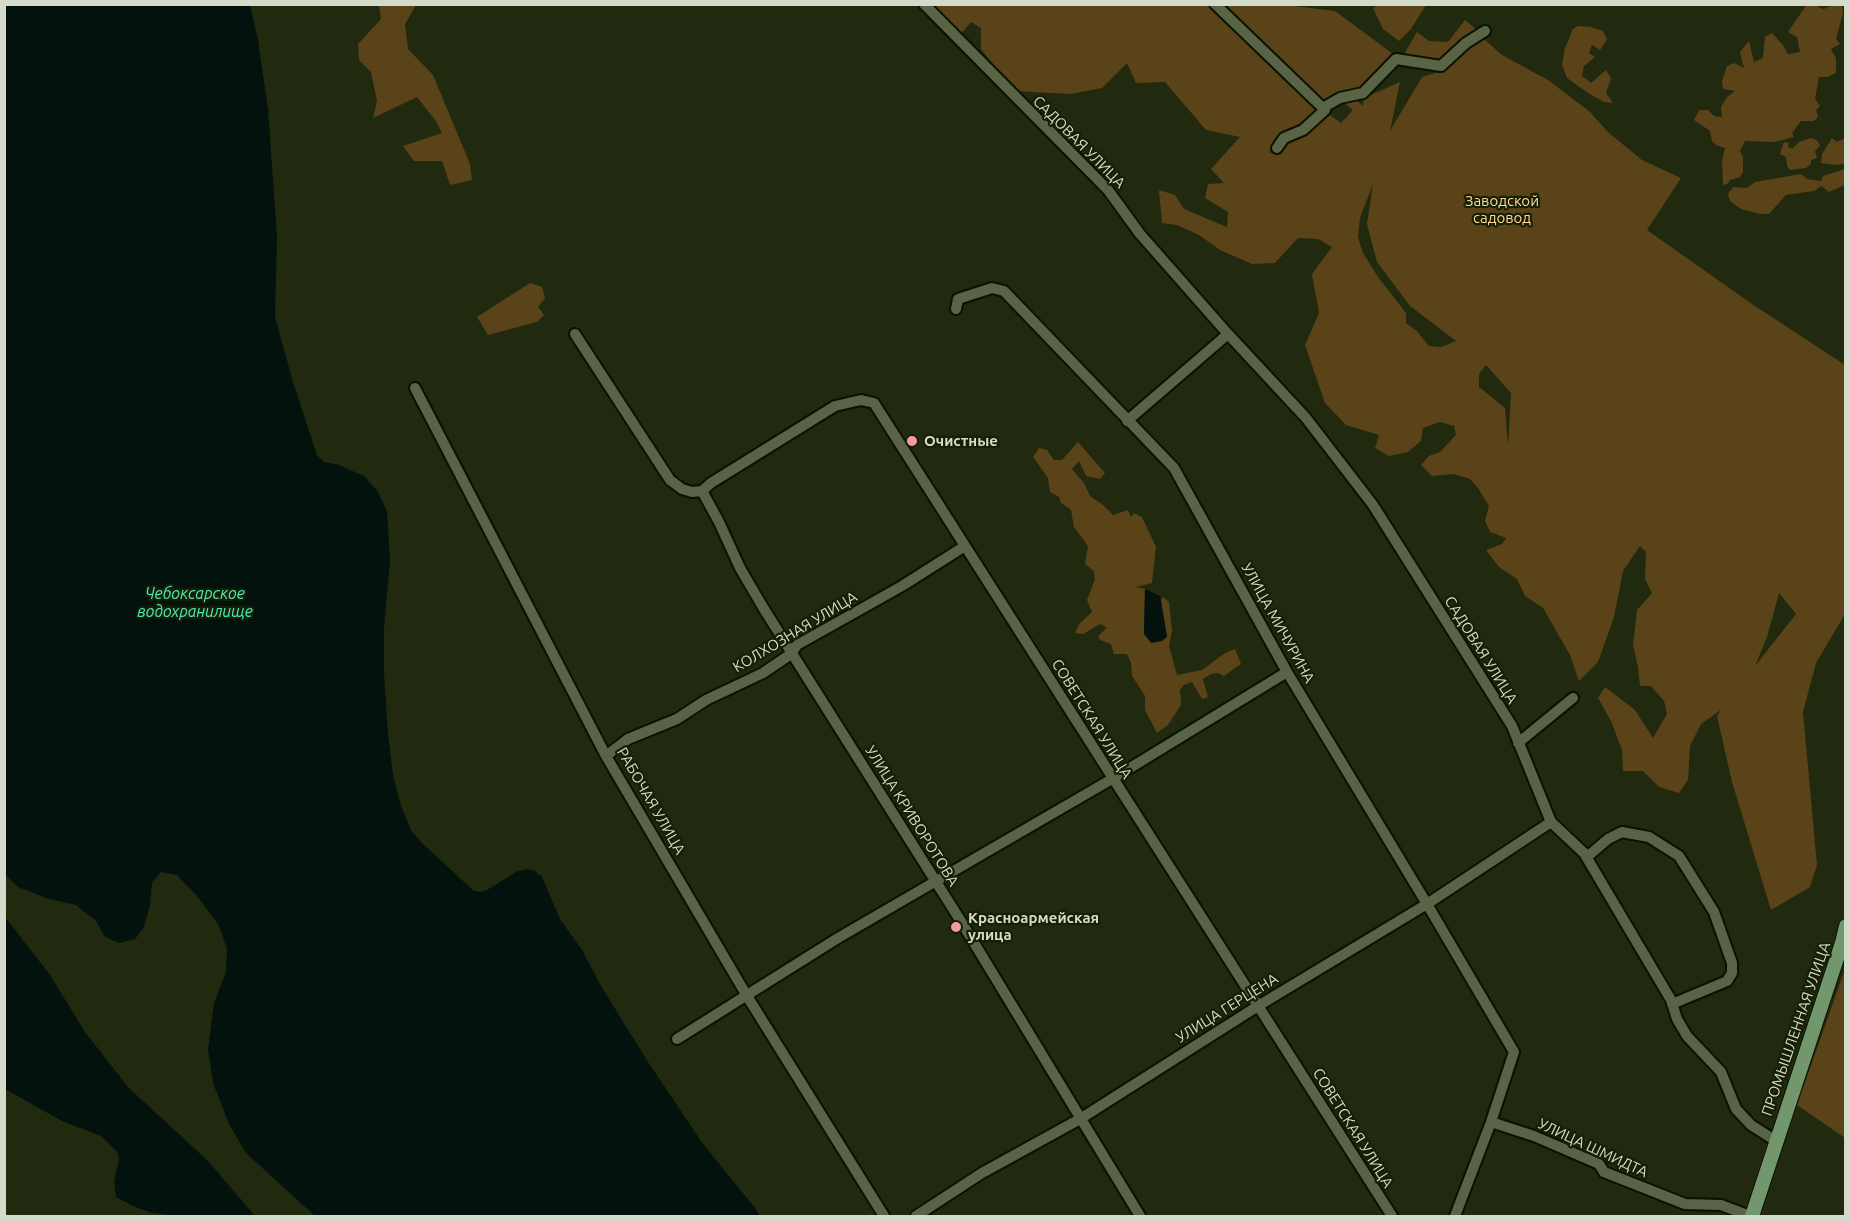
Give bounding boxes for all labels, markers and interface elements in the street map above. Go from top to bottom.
street label: САДОВАЯ УЛИЦА [1029,92,1129,192]
park label: Заводской садовод [1465,192,1539,227]
place label: Очистные [924,432,998,450]
marker: Очистные [905,434,919,448]
street label: УЛИЦА МИЧУРИНА [1238,560,1318,686]
water label: Чебоксарское водохранилище [137,584,253,622]
street label: КОЛХОЗНАЯ УЛИЦА [729,588,861,676]
street label: САДОВАЯ УЛИЦА [1441,593,1521,707]
street label: СОВЕТСКАЯ УЛИЦА [1048,656,1136,782]
street label: УЛИЦА КРИВОРОТОВА [861,742,963,890]
street label: РАБОЧАЯ УЛИЦА [613,744,689,858]
place label: Красноармейская улица [968,909,1099,944]
marker: Красноармейская улица [949,920,963,934]
street label: ПРОМЫШЛЕННАЯ УЛИЦА [1758,940,1834,1118]
street label: УЛИЦА ГЕРЦЕНА [1173,969,1281,1047]
street label: СОВЕТСКАЯ УЛИЦА [1309,1065,1397,1191]
street label: УЛИЦА ШМИДТА [1535,1115,1651,1181]

